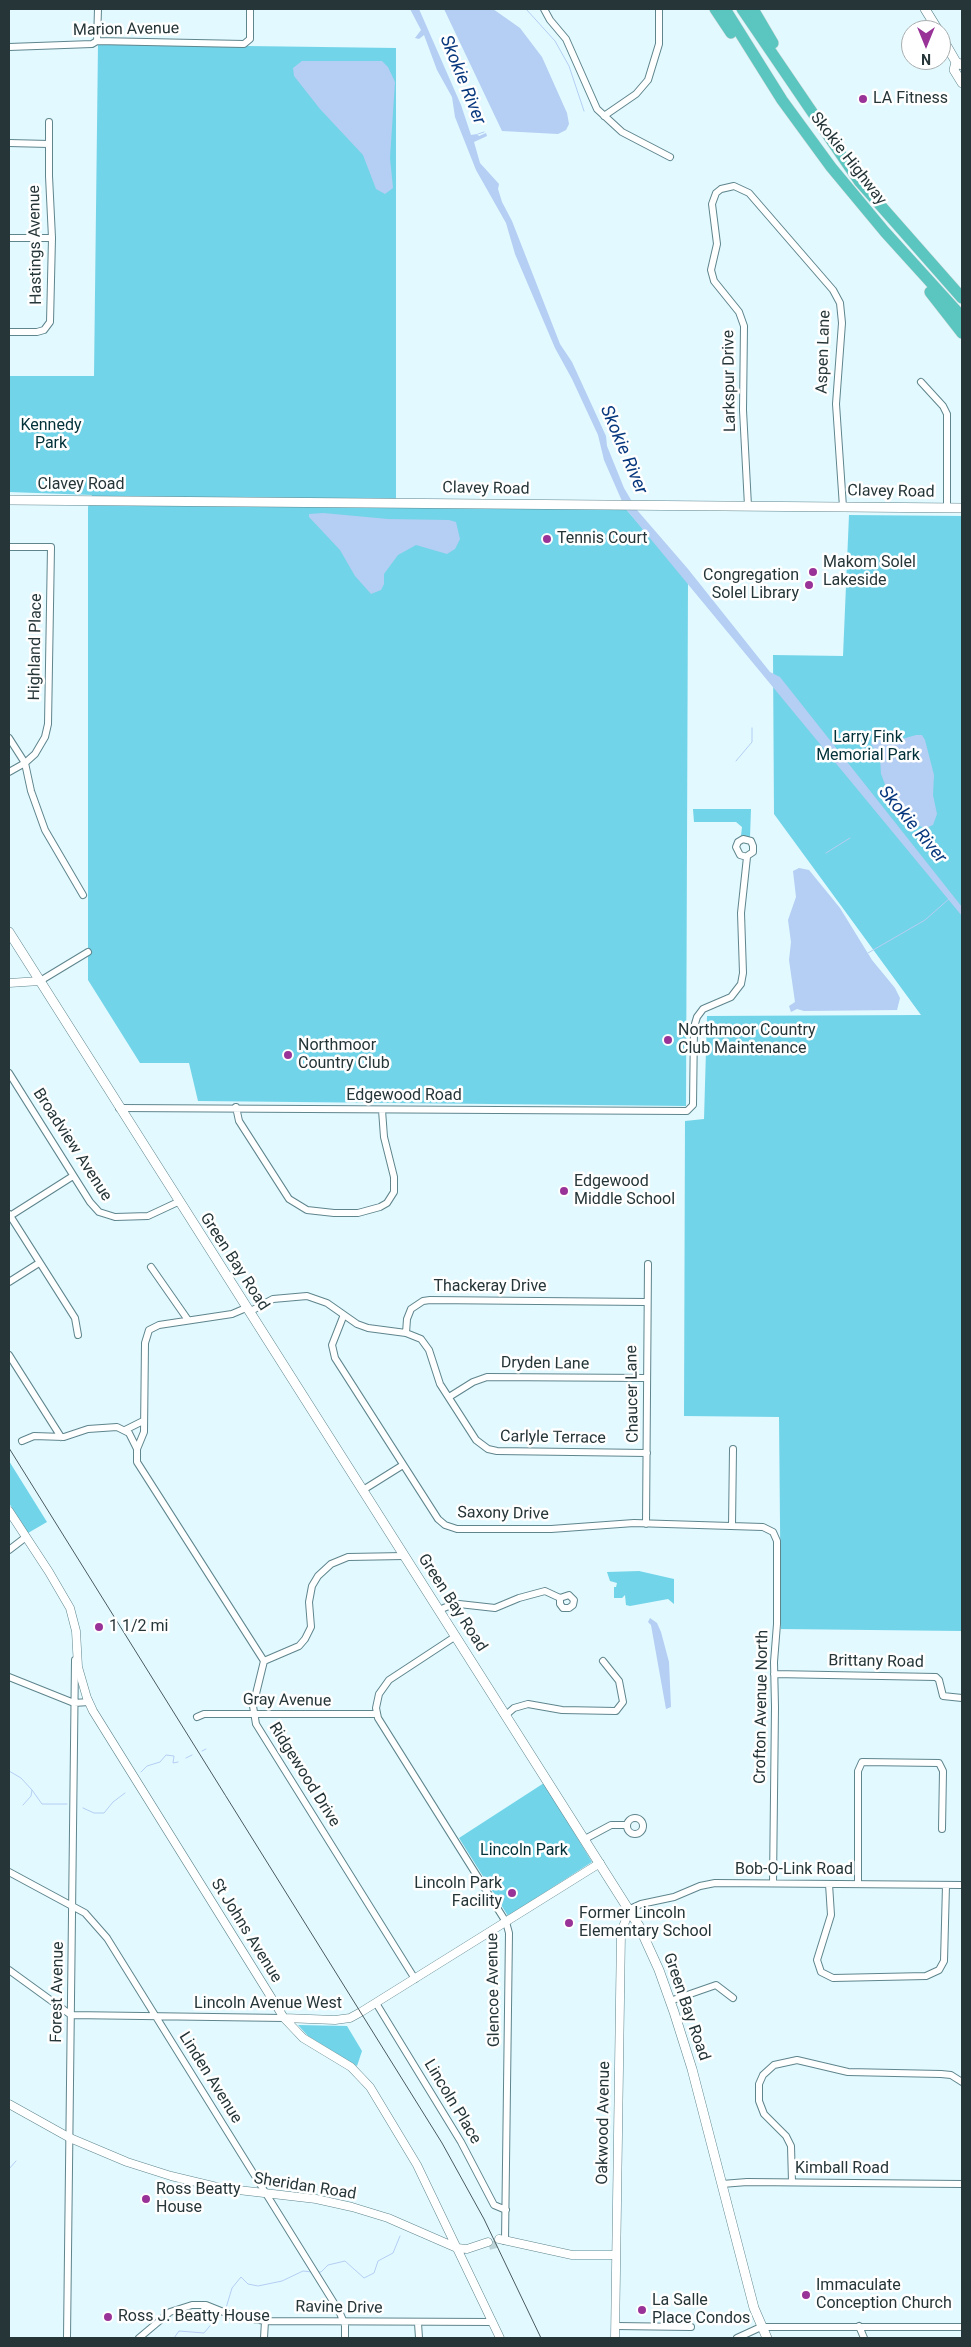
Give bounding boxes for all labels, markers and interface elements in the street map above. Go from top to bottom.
street label: Marion Avenue [73,19,179,41]
north arrow [901,20,951,70]
water label: Skokie River [434,32,490,128]
text: N [921,51,931,67]
place label: LA Fitness [873,89,948,109]
marker: LA Fitness [857,93,869,105]
street label: Skokie Highway [806,109,890,209]
street label: Hastings Avenue [25,185,47,305]
street label: Aspen Lane [813,310,835,394]
street label: Larkspur Drive [720,330,740,432]
water label: Skokie River [595,402,651,498]
park label: Kennedy Park [20,416,82,454]
street label: Clavey Road [37,475,125,495]
street label: Clavey Road [442,479,530,499]
street label: Clavey Road [847,482,935,502]
place label: Tennis Court [557,529,647,549]
marker: Tennis Court [541,533,553,545]
place label: Makom Solel Lakeside [823,553,916,591]
place label: Congregation Solel Library [703,566,799,604]
marker: Makom Solel Lakeside [807,566,819,578]
marker: Congregation Solel Library [803,579,815,591]
street label: Highland Place [25,593,47,701]
park label: Larry Fink Memorial Park [816,728,920,766]
water label: Skokie River [873,782,951,868]
place label: Northmoor Country Club Maintenance [678,1021,816,1059]
marker: Northmoor Country Club Maintenance [662,1034,674,1046]
place label: Northmoor Country Club [298,1036,390,1074]
marker: Northmoor Country Club [282,1049,294,1061]
street label: Broadview Avenue [28,1085,116,1205]
street label: Edgewood Road [346,1086,462,1106]
place label: Edgewood Middle School [574,1172,675,1210]
marker: Edgewood Middle School [558,1185,570,1197]
street label: Green Bay Road [195,1209,273,1315]
street label: Thackeray Drive [433,1277,547,1297]
street label: Chaucer Lane [623,1345,643,1443]
street label: Dryden Lane [501,1354,589,1374]
street label: Carlyle Terrace [500,1427,606,1449]
street label: Saxony Drive [457,1504,549,1524]
street label: Green Bay Road [413,1550,491,1656]
place label: 1 1/2 mi [109,1617,168,1637]
marker: 1 1/2 mi [93,1621,105,1633]
street label: Crofton Avenue North [751,1630,773,1784]
street label: Brittany Road [828,1652,924,1672]
street label: Gray Avenue [243,1691,331,1711]
street label: Ridgewood Drive [264,1719,344,1831]
park label: Lincoln Park [480,1841,568,1861]
street label: Bob-O-Link Road [735,1860,853,1880]
place label: Lincoln Park Facility [414,1874,502,1912]
street label: St Johns Avenue [206,1876,286,1986]
marker: Lincoln Park Facility [506,1887,518,1899]
place label: Former Lincoln Elementary School [579,1904,712,1942]
marker: Former Lincoln Elementary School [563,1917,575,1929]
street label: Glencoe Avenue [483,1933,505,2047]
street label: Forest Avenue [48,1941,68,2043]
street label: Green Bay Road [659,1951,713,2063]
street label: Lincoln Avenue West [194,1994,342,2014]
street label: Linden Avenue [174,2029,246,2127]
street label: Lincoln Place [419,2056,485,2148]
street label: Oakwood Avenue [593,2061,615,2185]
street label: Kimball Road [795,2159,889,2179]
street label: Sheridan Road [252,2169,358,2205]
place label: Ross Beatty House [156,2180,241,2218]
marker: Ross Beatty House [140,2193,152,2205]
place label: Immaculate Conception Church [816,2276,952,2314]
marker: Immaculate Conception Church [800,2289,812,2301]
place label: La Salle Place Condos [652,2291,750,2329]
street label: Ravine Drive [295,2298,383,2318]
marker: La Salle Place Condos [636,2304,648,2316]
place label: Ross J. Beatty House [118,2307,270,2327]
marker: Ross J. Beatty House [102,2311,114,2323]

